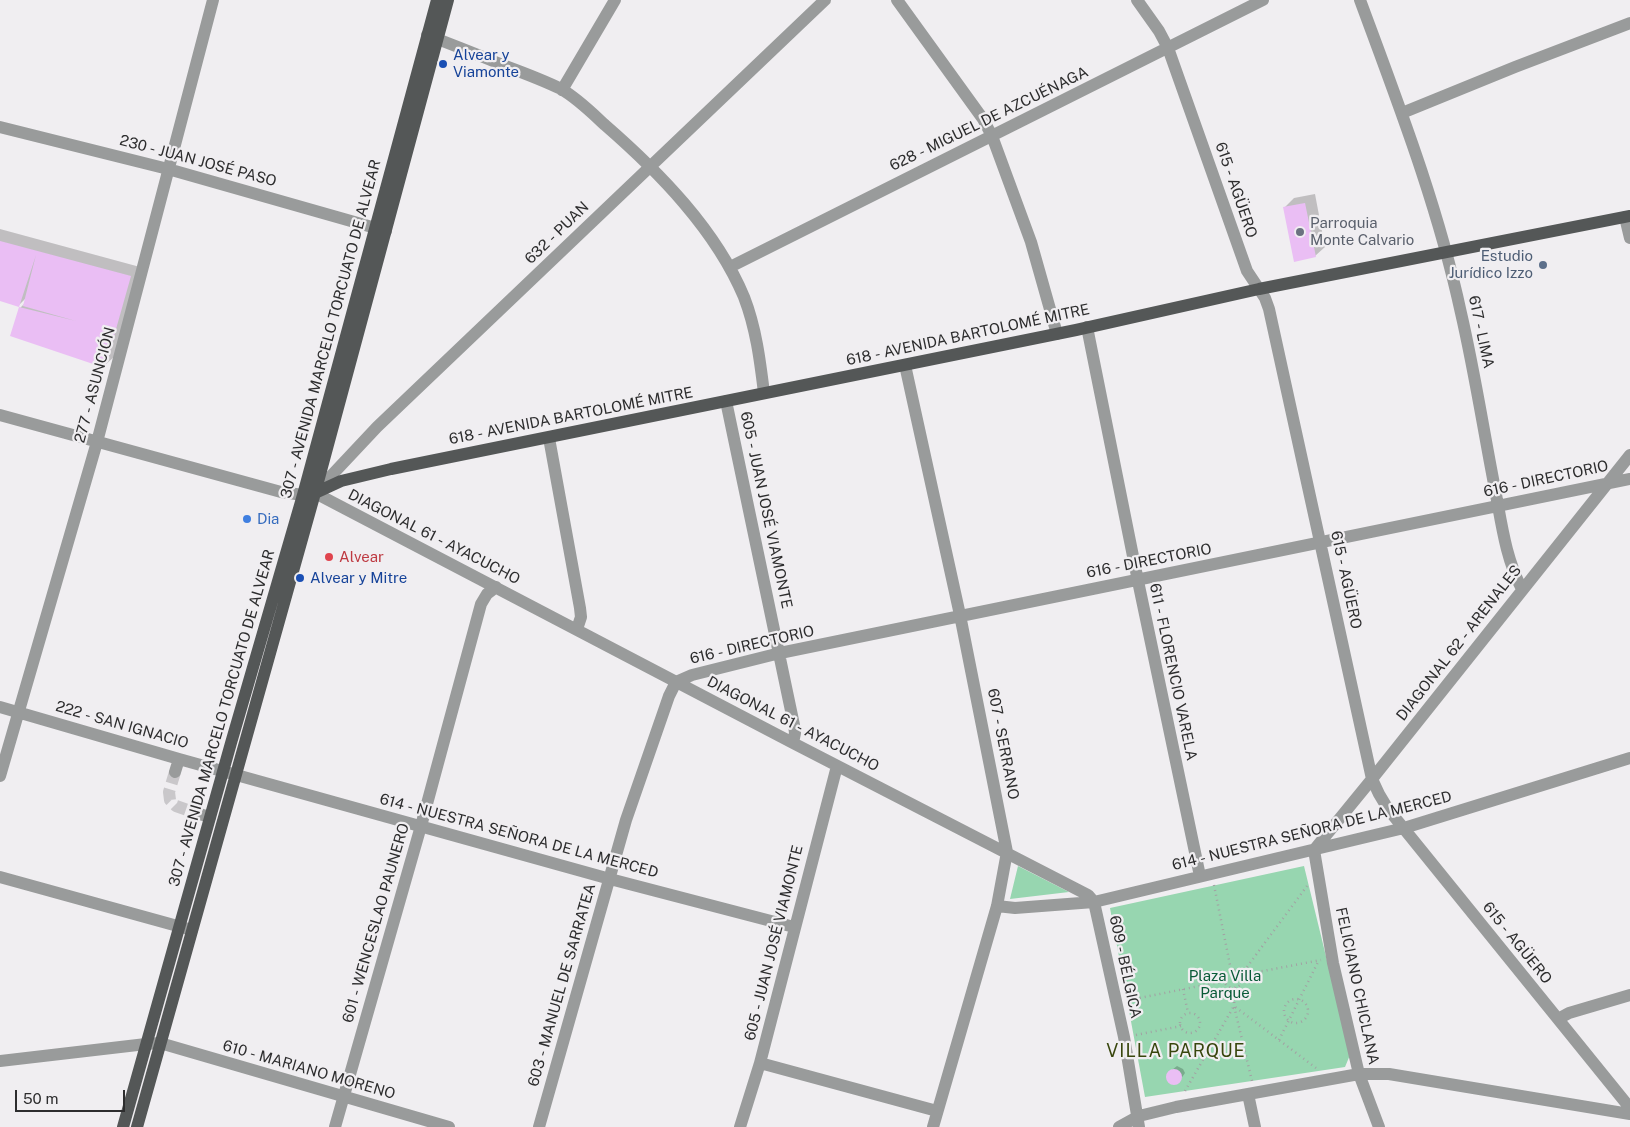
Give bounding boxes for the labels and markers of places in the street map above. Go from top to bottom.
place label: Alvear y Viamonte [453,46,519,81]
marker: Alvear y Viamonte [437,58,449,70]
place label: Parroquia Monte Calvario [1310,214,1414,249]
marker: Parroquia Monte Calvario [1294,226,1306,238]
place label: Estudio Jurídico Izzo [1449,247,1533,282]
marker: Estudio Jurídico Izzo [1537,259,1549,271]
place label: Dia [257,510,279,528]
marker: Dia [241,513,253,525]
place label: Alvear [339,548,384,566]
marker: Alvear [323,551,335,563]
place label: Alvear y Mitre [310,569,407,587]
marker: Alvear y Mitre [294,572,306,584]

